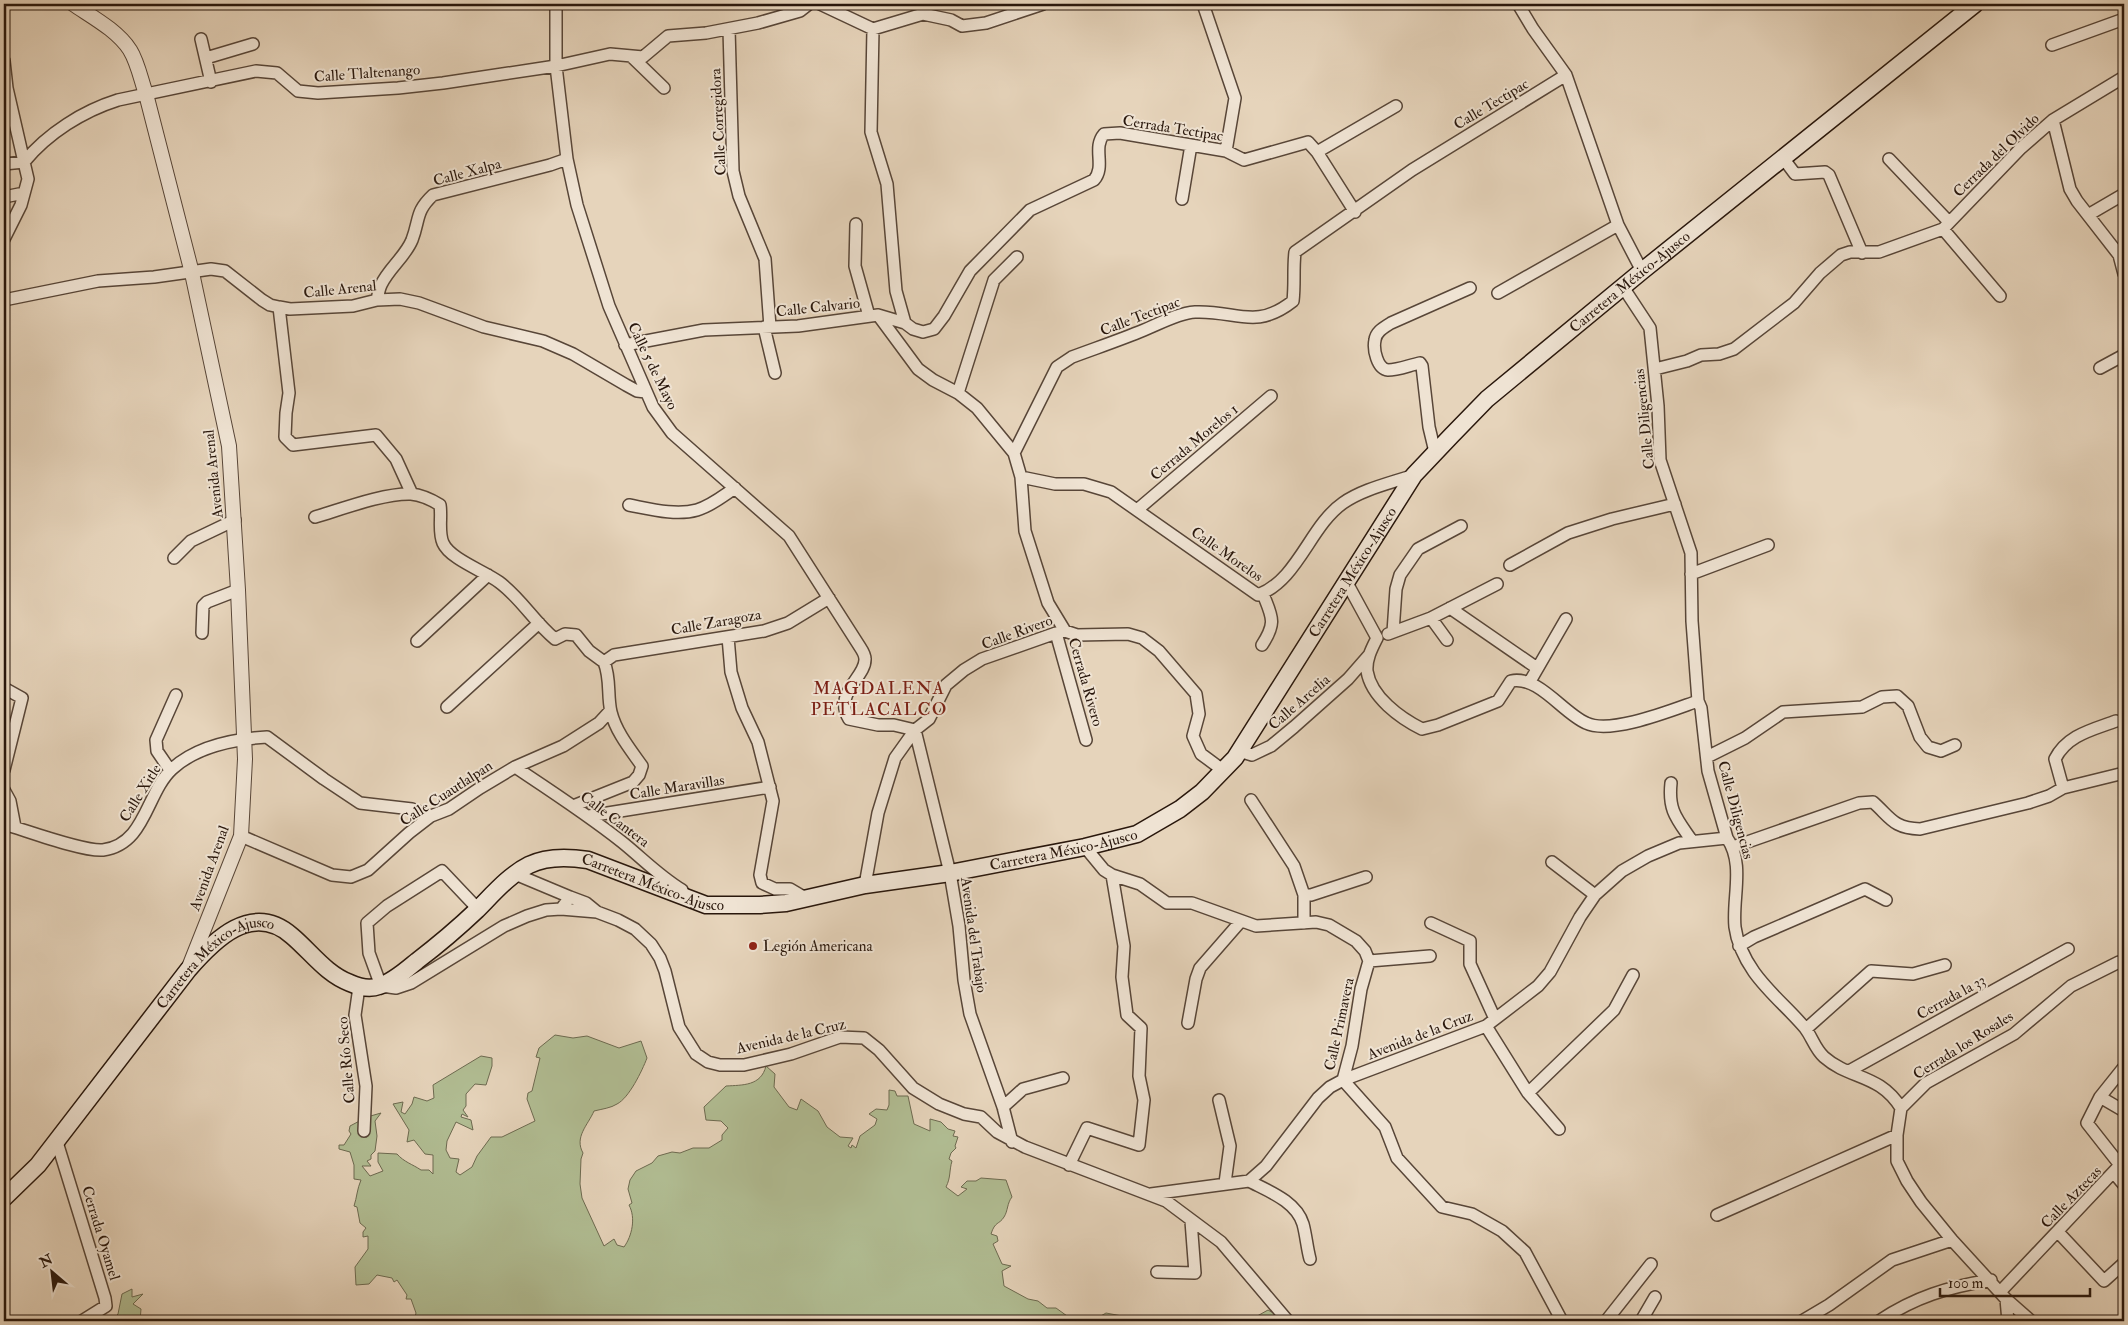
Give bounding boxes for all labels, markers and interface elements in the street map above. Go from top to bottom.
street label: Calle Tlaltenango [313,60,421,87]
street label: Calle Corregidora [706,67,731,176]
street label: Calle Tectipac [1450,75,1533,135]
street label: Cerrada del Olvido [1949,109,2044,201]
street label: Cerrada Tectipac [1121,111,1225,147]
street label: Calle Xalpa [431,154,504,192]
street label: Carretera México-Ajusco [1566,227,1694,337]
street label: Calle Arenal [303,276,378,303]
street label: Calle Tectipac [1097,292,1183,341]
street label: Calle Calvario [775,294,861,321]
street label: Calle 5 de Mayo [623,319,682,413]
street label: Calle Diligencias [1630,368,1659,470]
street label: Cerrada Morelos 1 [1146,400,1242,485]
street label: Avenida Arenal [199,428,228,520]
street label: Carretera México-Ajusco [1305,504,1401,641]
street label: Calle Morelos [1187,523,1266,586]
street label: Calle Zaragoza [669,605,764,640]
street label: Calle Rivero [979,611,1055,654]
street label: Cerrada Rivero [1064,636,1107,729]
street label: Calle Arcelia [1265,670,1335,734]
district label: MAGDALENA PETLACALCO [811,677,947,721]
street label: Calle Cuautlalpan [396,756,497,831]
street label: Calle Diligencias [1713,759,1758,861]
street label: Calle Xitle [115,761,166,826]
street label: Calle Maravillas [628,771,726,804]
street label: Calle Cantera [576,787,654,852]
street label: Avenida Arenal [185,823,234,914]
street label: Carretera México-Ajusco [988,825,1139,875]
street label: Carretera México-Ajusco [580,850,724,915]
street label: Avenida del Trabajo [956,875,991,994]
street label: Carretera México-Ajusco [152,913,277,1013]
place label: Legión Americana [763,937,873,956]
marker: Legión Americana [747,940,759,952]
street label: Cerrada la 33 [1913,971,1989,1024]
street label: Calle Primavera [1320,975,1359,1072]
street label: Avenida de la Cruz [1364,1007,1476,1065]
street label: Cerrada los Rosales [1910,1007,2017,1084]
street label: Avenida de la Cruz [734,1015,848,1059]
street label: Calle Río Seco [333,1016,360,1104]
street label: Calle Aztecas [2037,1162,2106,1233]
street label: Cerrada Oyamel [77,1184,124,1283]
north arrow [28,1248,78,1298]
text: N [36,1250,56,1272]
scale bar [1940,1265,2090,1297]
text: 100 m [1948,1274,1984,1293]

